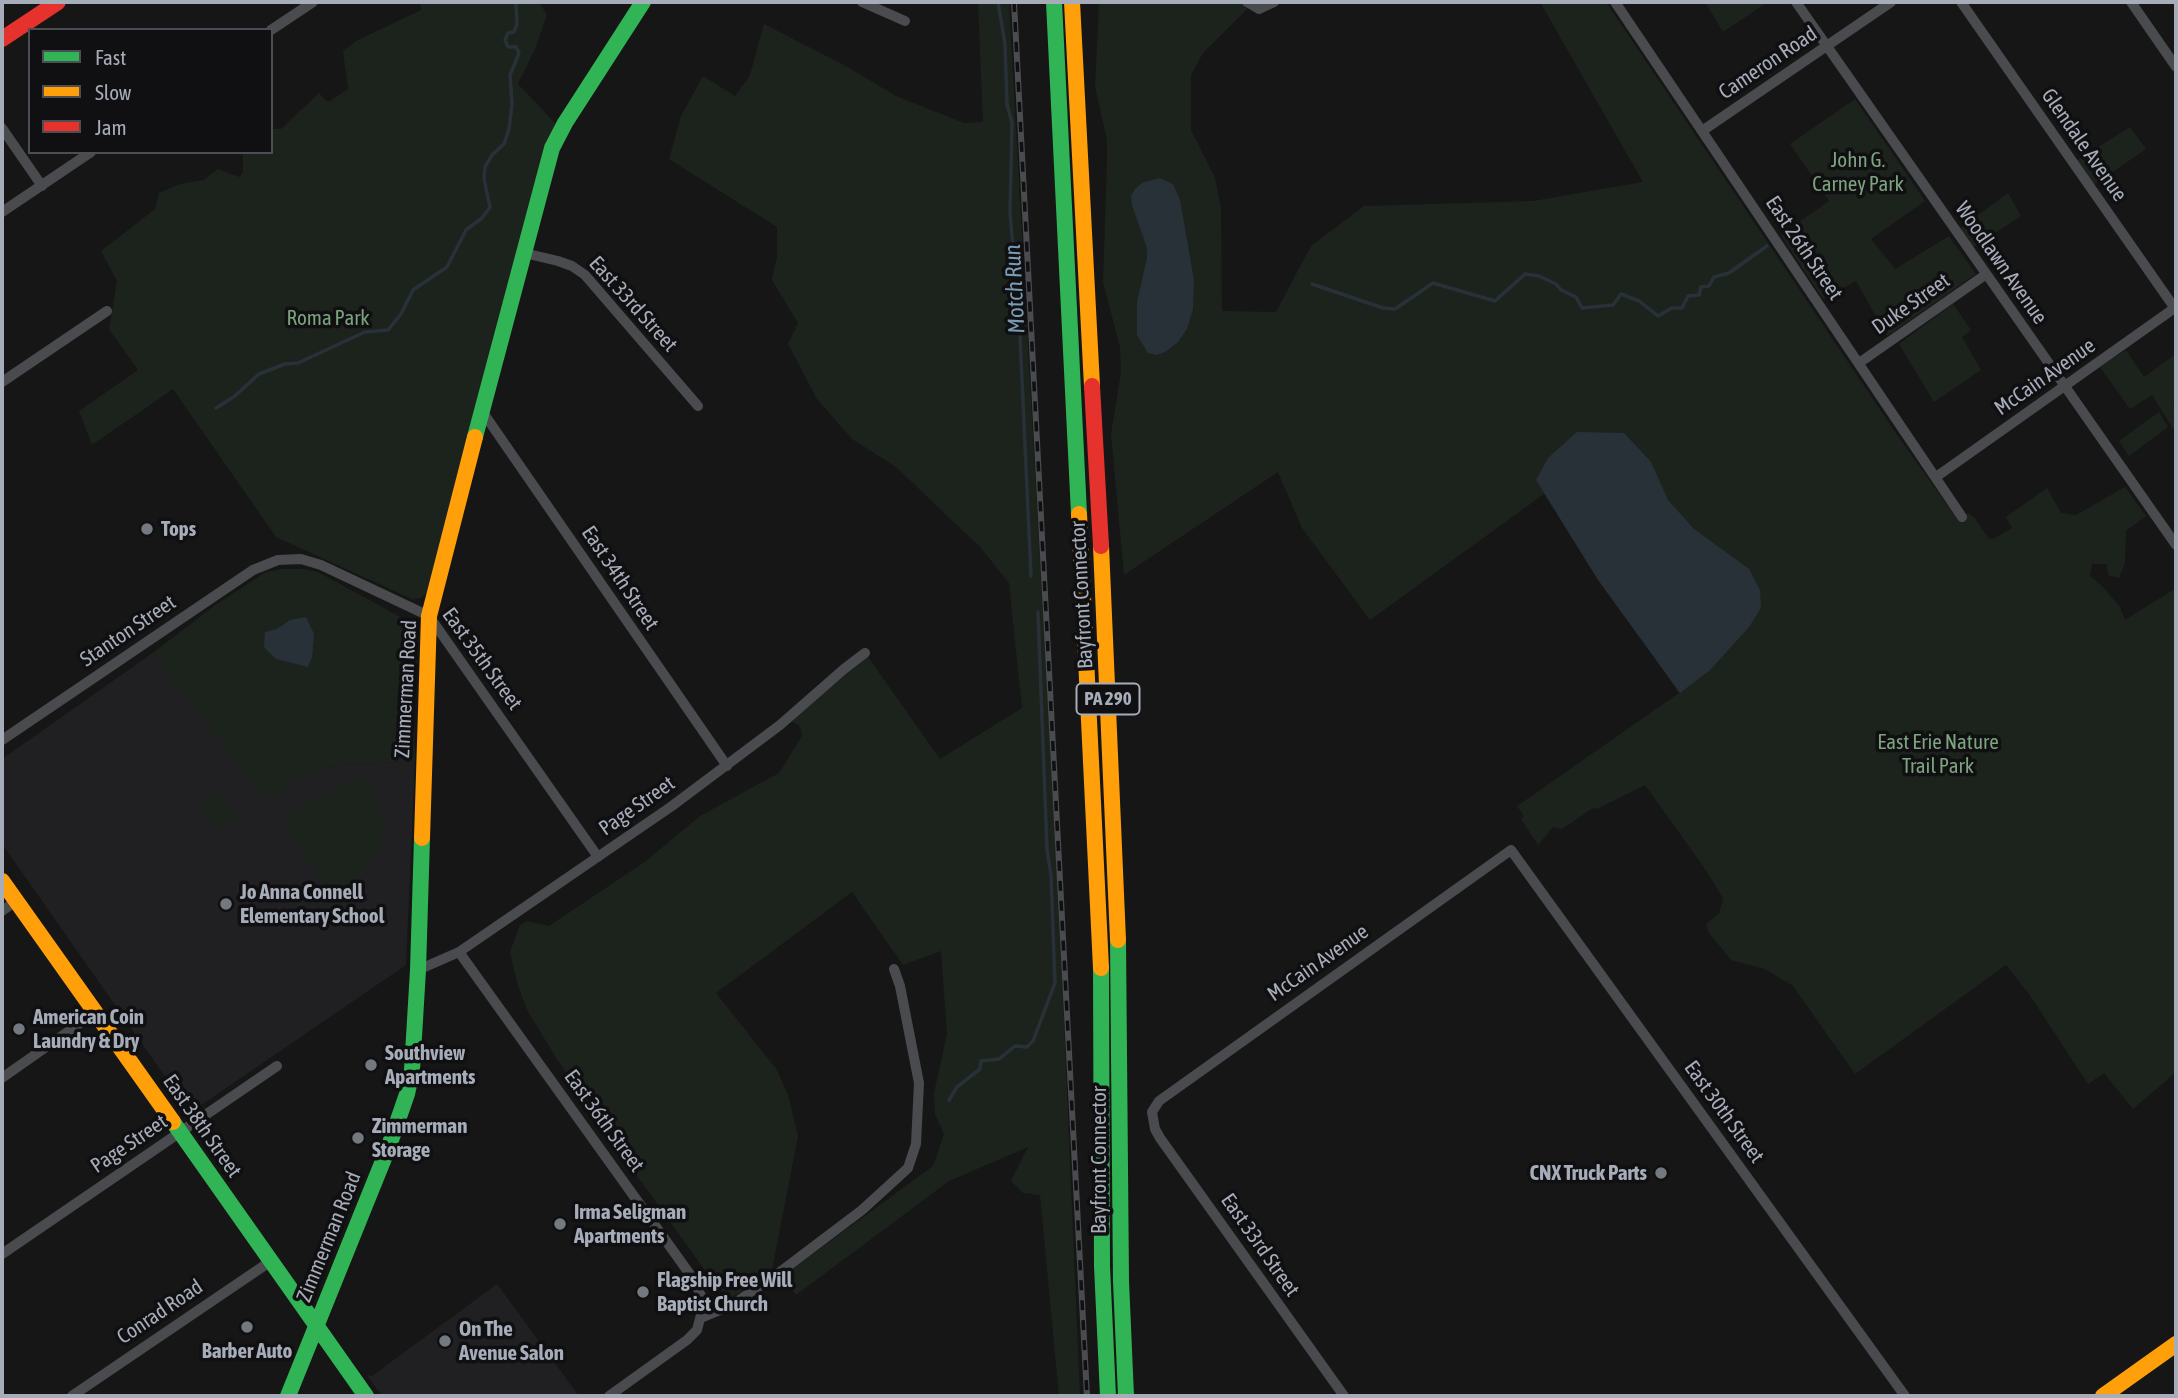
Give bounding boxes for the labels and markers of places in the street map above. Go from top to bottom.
place label: Tops [161,516,196,542]
marker: Tops [139,521,155,537]
place label: Jo Anna Connell Elementary School [240,879,384,929]
marker: Jo Anna Connell Elementary School [218,896,234,912]
place label: American Coin Laundry & Dry [33,1004,144,1054]
marker: American Coin Laundry & Dry [11,1021,27,1037]
place label: Southview Apartments [385,1040,475,1090]
marker: Southview Apartments [363,1057,379,1073]
place label: Zimmerman Storage [372,1113,467,1163]
marker: Zimmerman Storage [350,1130,366,1146]
place label: CNX Truck Parts [1530,1160,1647,1186]
marker: CNX Truck Parts [1653,1165,1669,1181]
place label: Irma Seligman Apartments [574,1199,686,1249]
marker: Irma Seligman Apartments [552,1216,568,1232]
place label: Flagship Free Will Baptist Church [657,1267,792,1317]
marker: Flagship Free Will Baptist Church [635,1284,651,1300]
place label: On The Avenue Salon [459,1316,564,1366]
marker: Barber Auto [239,1319,255,1335]
marker: On The Avenue Salon [437,1333,453,1349]
place label: Barber Auto [202,1338,292,1364]

